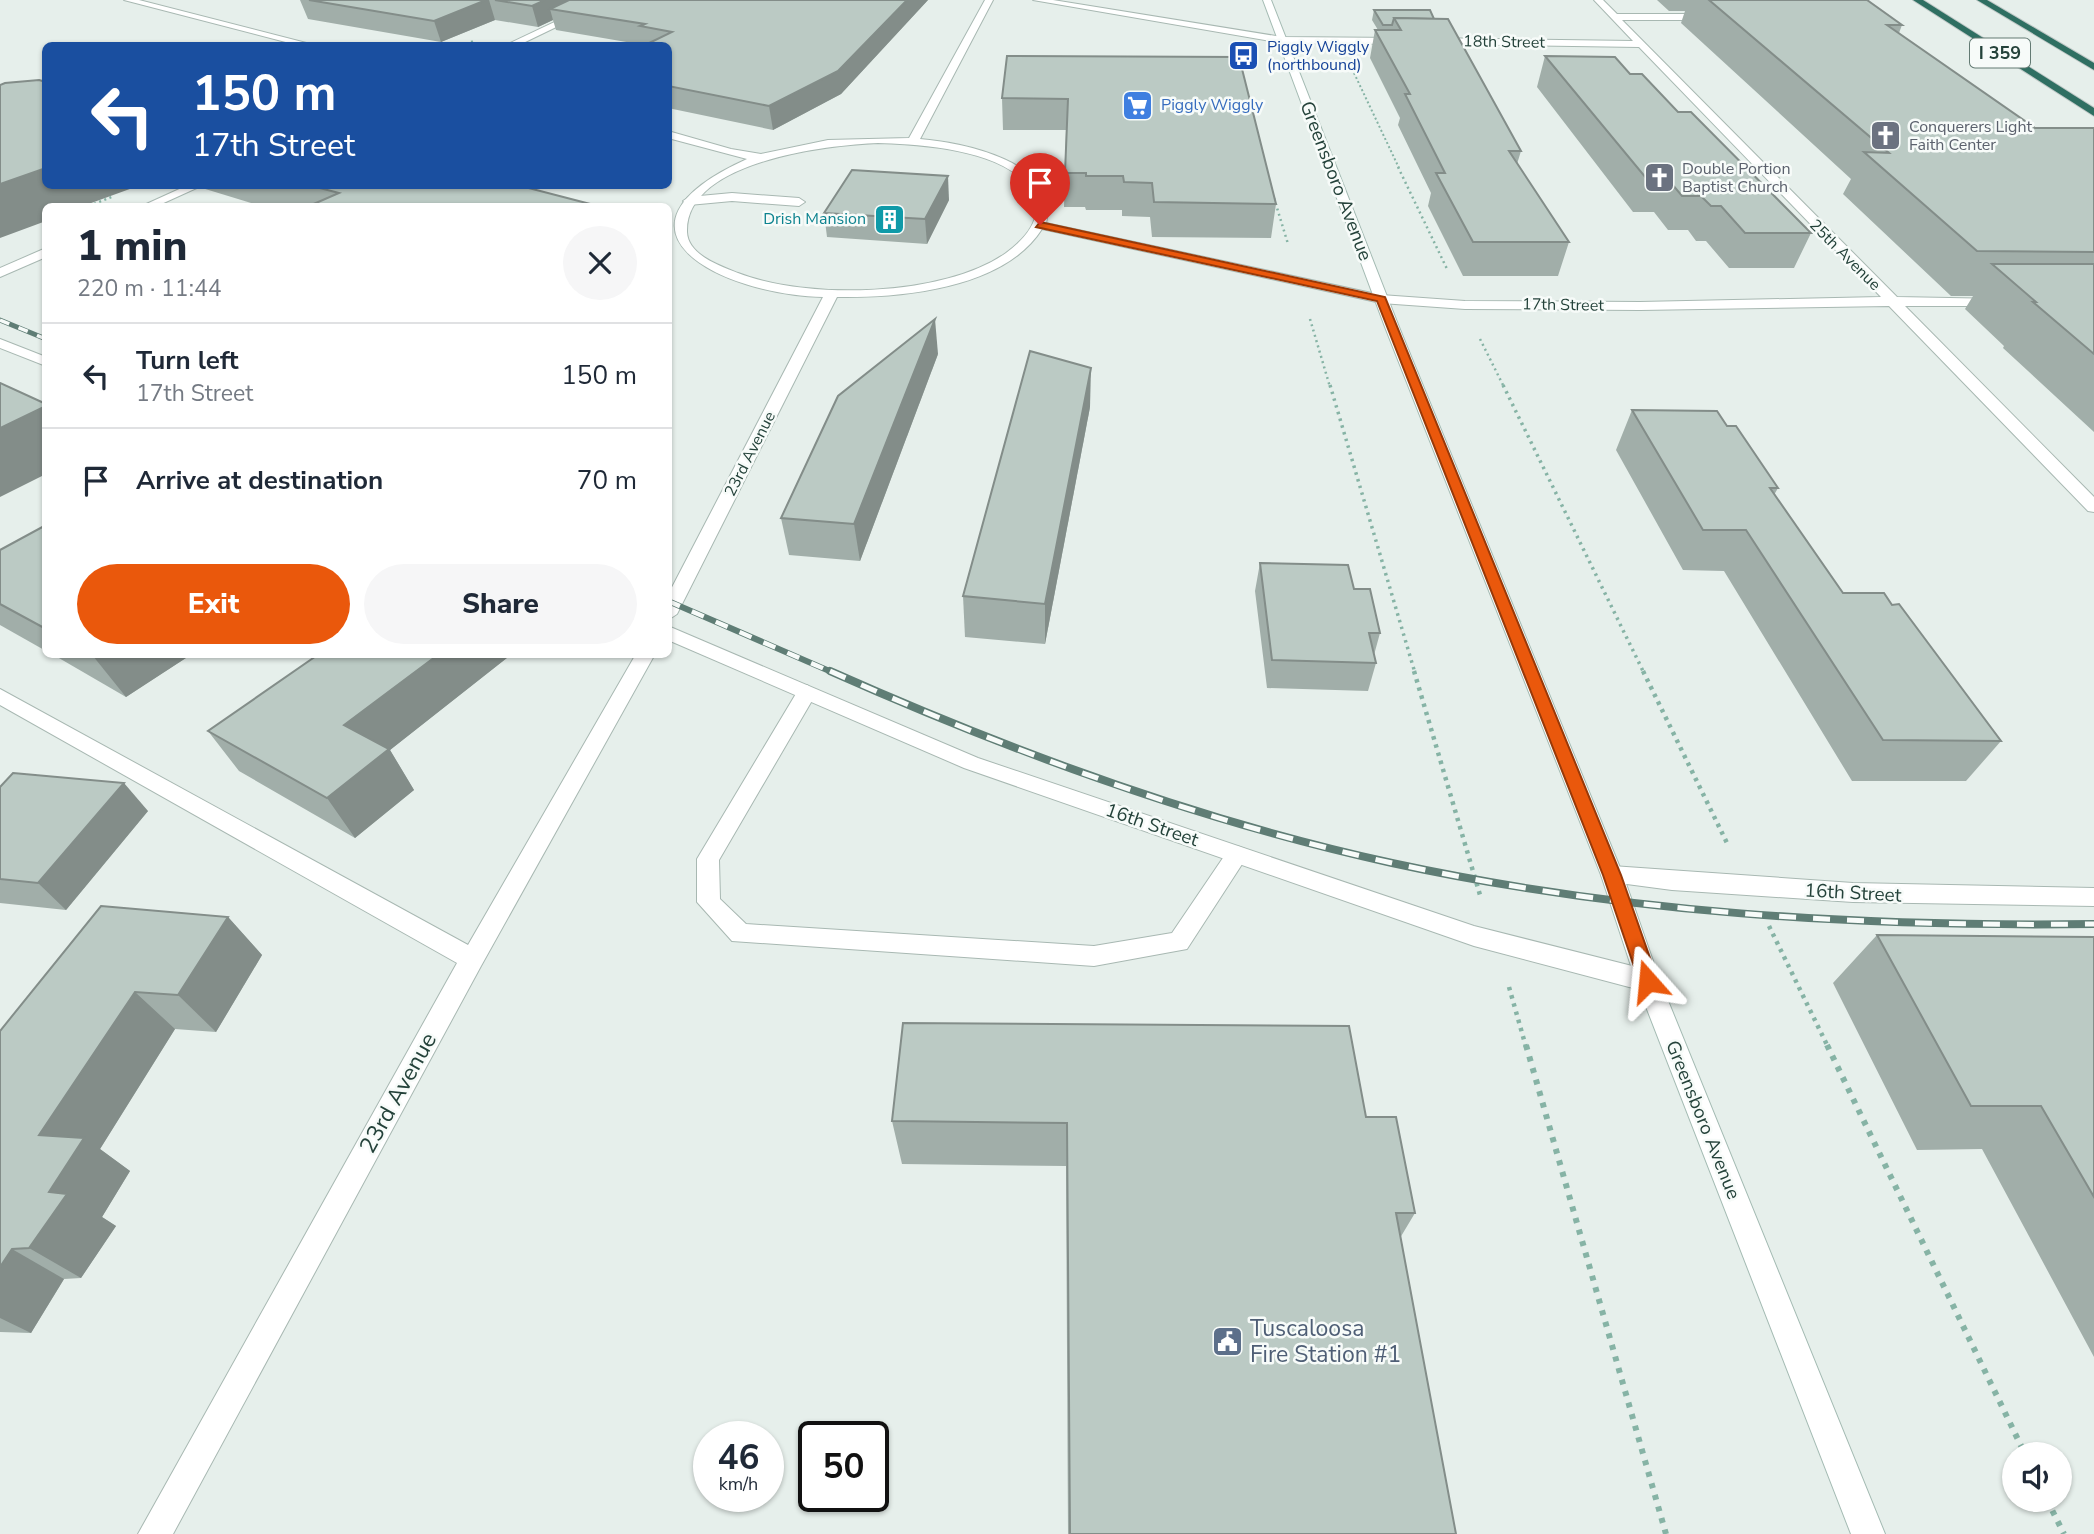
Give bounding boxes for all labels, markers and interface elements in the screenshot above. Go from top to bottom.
street label: 18th Street [1463,30,1545,54]
place label: Piggly Wiggly (northbound) [1267,36,1370,76]
road number: I 359 [1970,38,2030,68]
bus stop icon: Piggly Wiggly (northbound) [1227,39,1261,73]
text: 150 m [192,60,336,127]
icon: left [77,70,168,161]
supermarket icon: Piggly Wiggly [1121,88,1155,122]
place label: Piggly Wiggly [1161,94,1264,116]
street label: Greensboro Avenue [1294,97,1378,265]
place label: Conquerers Light Faith Center [1909,116,2032,156]
church icon: Conquerers Light Faith Center [1869,119,1903,153]
text: 17th Street [192,124,355,167]
pin [1010,153,1070,225]
place label: Double Portion Baptist Church [1682,158,1790,198]
church icon: Double Portion Baptist Church [1642,161,1676,195]
icon: arrive [1021,164,1059,202]
building icon: Drish Mansion [872,202,906,236]
place label: Drish Mansion [763,208,866,230]
street label: 25th Avenue [1805,215,1885,295]
text: 1 min [77,218,187,275]
button: close [563,226,637,300]
text: 220 m · 11:44 [77,273,222,304]
street label: 17th Street [1522,293,1604,317]
text: Turn left [136,343,239,378]
icon: left [77,357,115,395]
text: 150 m [561,358,637,393]
text: 17th Street [136,378,253,409]
street label: 23rd Avenue [719,408,781,500]
icon: arrive [77,462,115,500]
text: Arrive at destination [136,463,383,498]
text: 70 m [577,463,637,498]
button: Exit [77,564,350,644]
button: Share [364,564,637,644]
street label: 16th Street [1102,797,1202,853]
street label: 16th Street [1804,877,1902,909]
position arrow [1611,944,1685,1018]
street label: 23rd Avenue [352,1027,444,1159]
street label: Greensboro Avenue [1659,1037,1747,1203]
place label: Tuscaloosa Fire Station #1 [1250,1313,1401,1370]
public building icon: Tuscaloosa Fire Station #1 [1210,1324,1244,1358]
speed limit sign: 50 [798,1421,889,1512]
text: 46 [717,1434,760,1481]
map controls [2002,1442,2072,1512]
button: sound [2002,1442,2072,1512]
text: km/h [719,1472,758,1496]

